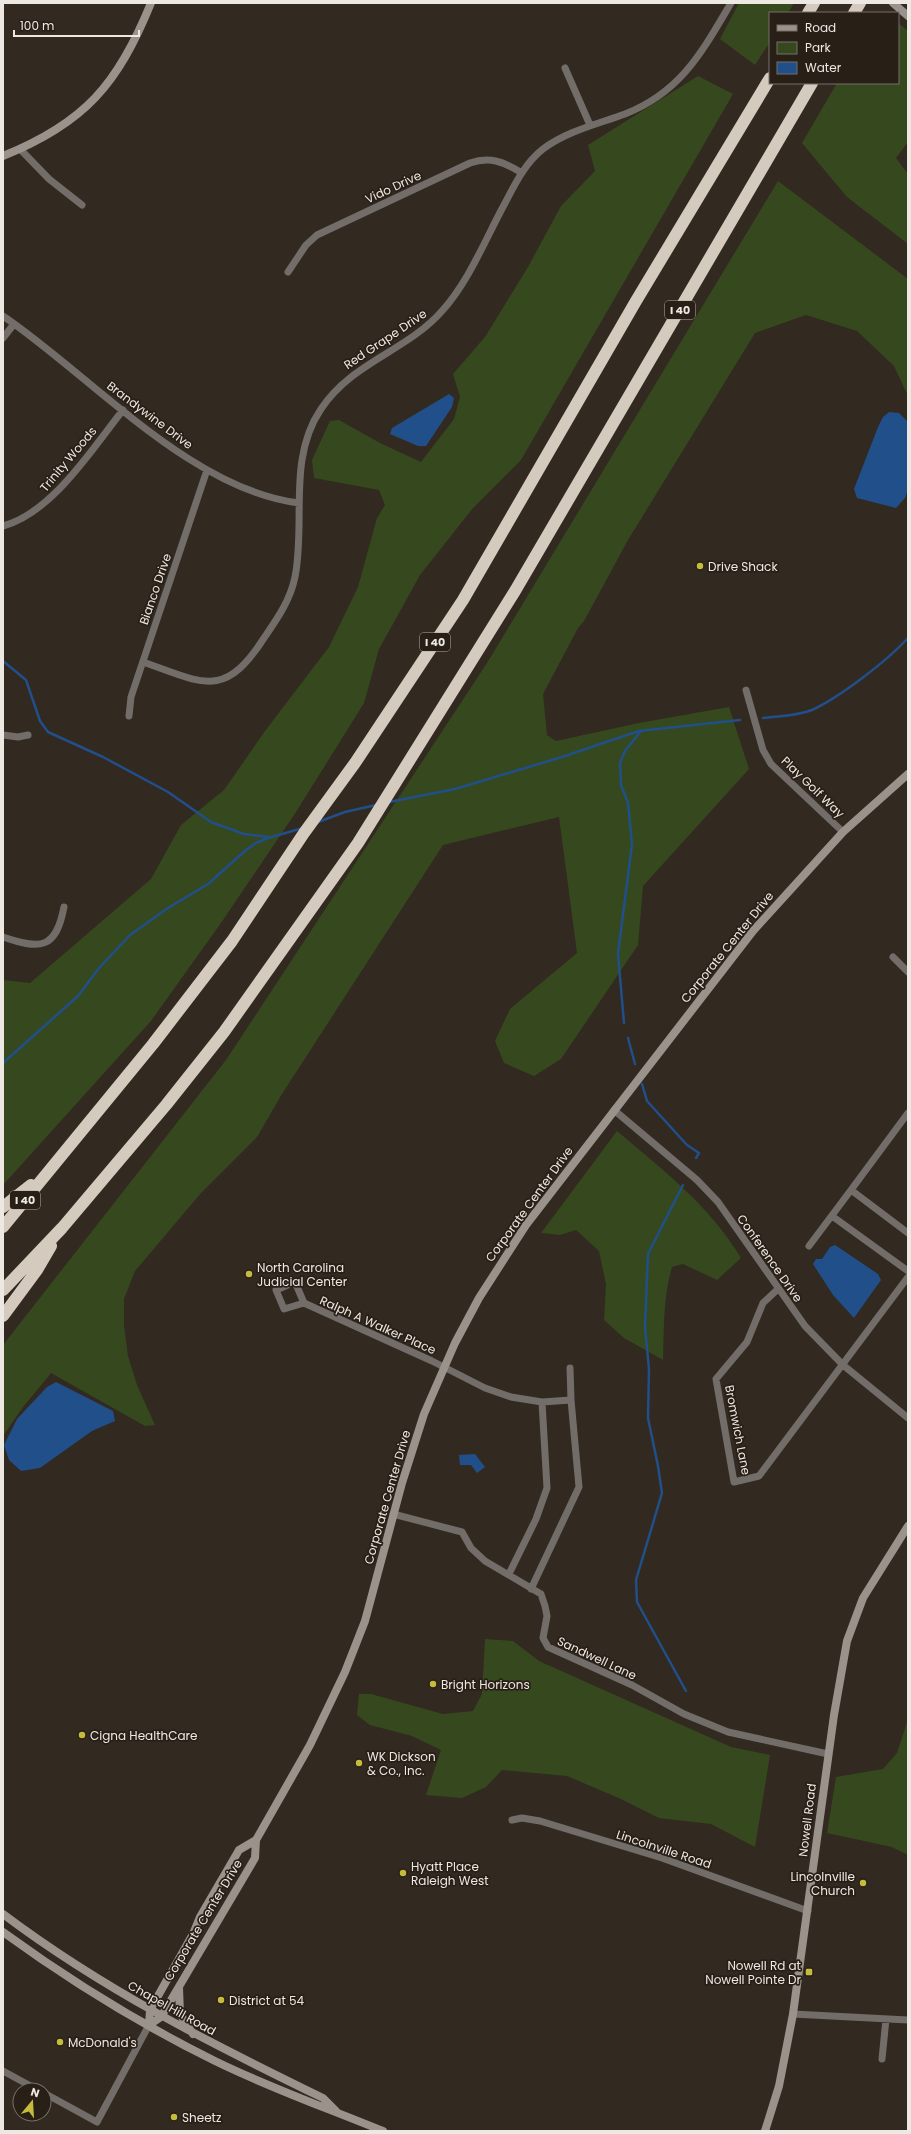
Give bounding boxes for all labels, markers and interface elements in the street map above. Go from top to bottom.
scale bar [14,12,139,38]
legend [769,12,899,84]
text: 100 m [20,17,54,34]
text: Road [805,19,836,36]
text: Park [805,39,832,56]
text: Water [805,59,842,76]
street label: Vido Drive [362,167,424,207]
road number: I 40 [665,301,695,319]
street label: Red Grape Drive [340,305,430,373]
street label: Brandywine Drive [103,377,197,453]
street label: Trinity Woods [36,423,100,495]
street label: Bianco Drive [135,551,175,627]
place label: Drive Shack [708,558,778,575]
marker: Drive Shack [695,561,705,571]
road number: I 40 [420,633,450,651]
street label: Play Golf Way [778,753,848,822]
street label: Corporate Center Drive [677,888,777,1006]
street label: Corporate Center Drive [481,1143,577,1265]
road number: I 40 [10,1191,40,1209]
street label: Conference Drive [733,1211,807,1305]
place label: North Carolina Judicial Center [257,1259,348,1290]
marker: North Carolina Judicial Center [244,1269,254,1279]
street label: Ralph A Walker Place [317,1292,439,1358]
street label: Bromwich Lane [721,1384,755,1476]
street label: Corporate Center Drive [360,1428,414,1566]
street label: Sandwell Lane [555,1632,639,1684]
place label: Bright Horizons [441,1676,530,1693]
marker: Bright Horizons [428,1679,438,1689]
place label: Cigna HealthCare [90,1727,197,1744]
marker: Cigna HealthCare [77,1730,87,1740]
place label: WK Dickson & Co., Inc. [367,1748,436,1779]
marker: WK Dickson & Co., Inc. [354,1758,364,1768]
street label: Nowell Road [794,1782,820,1858]
street label: Lincolnville Road [614,1826,714,1872]
street label: Corporate Center Drive [160,1856,246,1984]
place label: Hyatt Place Raleigh West [411,1858,489,1889]
marker: Hyatt Place Raleigh West [398,1868,408,1878]
place label: Lincolnville Church [791,1868,855,1899]
marker: Lincolnville Church [858,1878,868,1888]
place label: Nowell Rd at Nowell Pointe Dr [705,1957,802,1988]
marker: Nowell Rd at Nowell Pointe Dr [804,1967,814,1977]
street label: Chapel Hill Road [125,1977,219,2039]
place label: District at 54 [229,1992,305,2009]
marker: District at 54 [216,1995,226,2005]
place label: McDonald's [68,2034,137,2051]
marker: McDonald's [55,2037,65,2047]
north arrow [12,2082,52,2122]
text: N [29,2084,42,2101]
place label: Sheetz [182,2109,221,2126]
marker: Sheetz [169,2112,179,2122]

